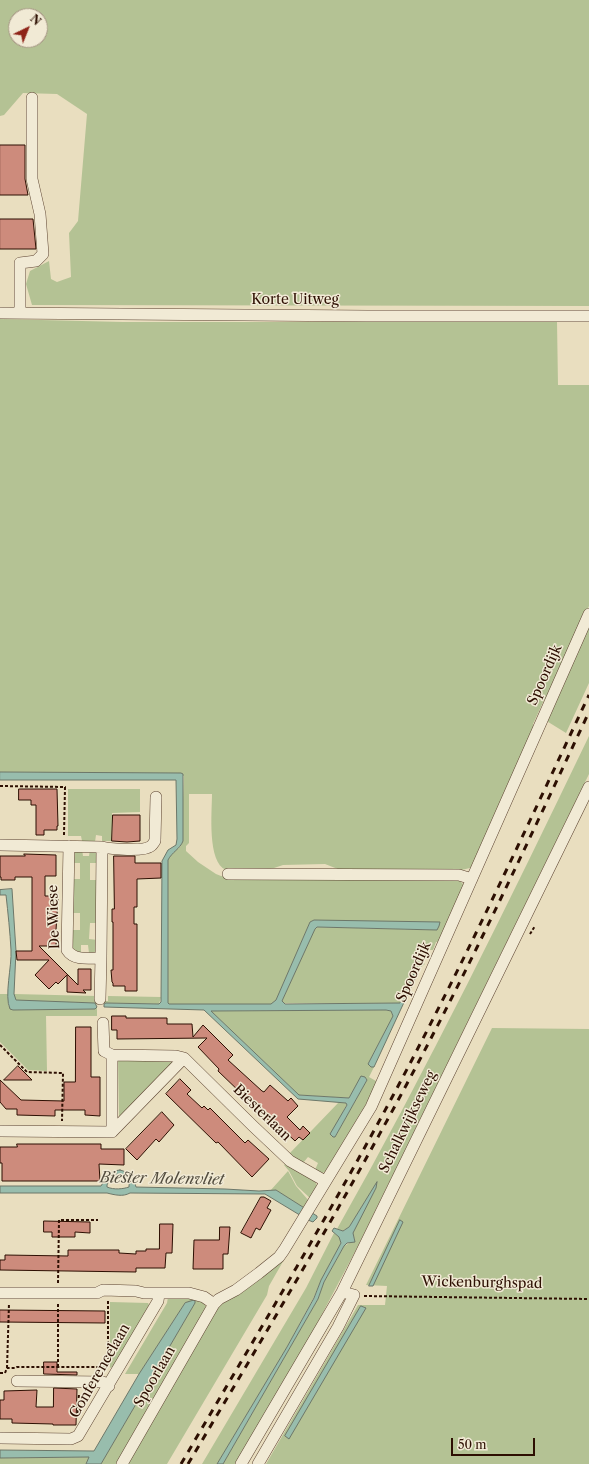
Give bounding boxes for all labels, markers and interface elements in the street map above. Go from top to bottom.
north arrow [8,8,48,48]
text: N [27,12,44,28]
street label: Korte Uitweg [251,292,339,308]
street label: Spoordijk [524,642,566,708]
street label: De Wiese [44,885,64,949]
street label: Spoordijk [393,939,435,1005]
street label: Schalkwijkseweg [376,1068,440,1176]
street label: Biesterlaan [229,1081,295,1145]
water label: Biester Molenvliet [100,1169,224,1189]
street label: Wickenburghspad [421,1274,543,1292]
street label: Conferencelaan [66,1321,134,1421]
street label: Spoorlaan [131,1343,179,1411]
scale bar [453,1430,537,1456]
text: 50 m [458,1437,487,1452]

